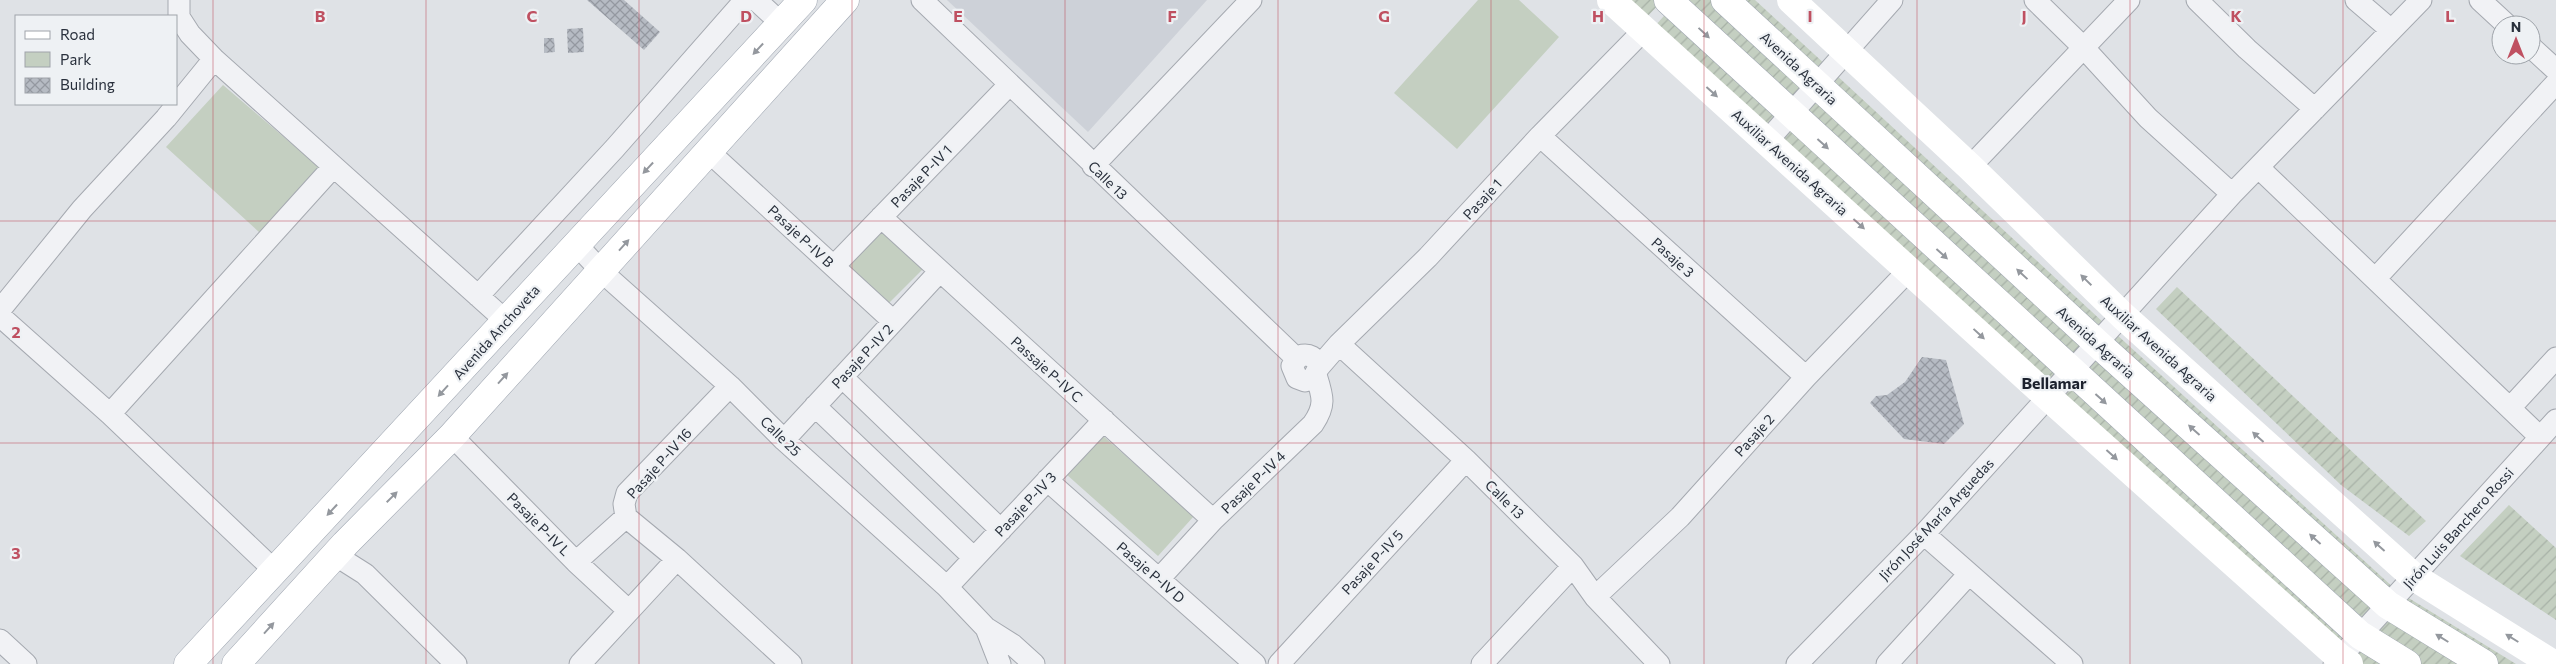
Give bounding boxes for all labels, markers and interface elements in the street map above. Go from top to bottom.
text: B [315,6,326,25]
text: C [527,6,538,25]
text: D [740,6,752,25]
text: E [953,6,963,25]
text: F [1167,6,1177,25]
text: G [1378,6,1390,25]
text: H [1592,6,1604,25]
text: I [1807,6,1813,25]
text: J [2021,6,2027,25]
text: K [2230,6,2242,25]
text: L [2445,6,2455,25]
legend [15,15,178,105]
north arrow [2491,15,2541,65]
text: N [2511,18,2521,35]
text: Road [60,25,95,43]
one-way arrow [1697,27,1709,39]
street label: Avenida Agraria [1757,28,1841,108]
one-way arrow [752,43,764,55]
text: Park [60,50,91,68]
text: Building [60,75,115,93]
one-way arrow [1706,86,1719,97]
street label: Auxiliar Avenida Agraria [1728,105,1852,219]
one-way arrow [1816,138,1828,150]
street label: Pasaje P-IV 1 [887,141,955,211]
street label: Calle 13 [1085,157,1131,203]
one-way arrow [642,161,654,173]
street label: Pasaje 1 [1459,175,1505,223]
street label: Pasaje P-IV B [765,201,837,271]
one-way arrow [1852,218,1864,230]
street label: Pasaje 3 [1648,233,1698,281]
one-way arrow [618,239,630,251]
one-way arrow [1936,248,1948,260]
one-way arrow [2016,268,2028,280]
one-way arrow [2081,274,2093,286]
street label: Avenida Anchoveta [449,281,543,383]
street label: Auxiliar Avenida Agraria [2097,291,2221,405]
street label: Avenida Agraria [2053,302,2139,382]
street label: Pasaje P-IV 2 [828,320,896,392]
text: 2 [11,322,21,341]
one-way arrow [1972,328,1984,340]
street label: Passaje P-IV C [1008,332,1086,406]
one-way arrow [498,372,509,385]
district label: Bellamar [2021,373,2087,392]
one-way arrow [437,384,449,396]
one-way arrow [2095,393,2107,405]
street label: Pasaje 2 [1731,410,1778,460]
street label: Calle 25 [757,413,805,459]
street label: Pasaje P-IV 16 [623,424,695,502]
one-way arrow [2188,424,2200,436]
one-way arrow [2252,432,2264,443]
street label: Pasaje P-IV 4 [1217,447,1289,517]
one-way arrow [2106,449,2119,460]
street label: Jirón José María Arguedas [1875,455,1997,583]
street label: Jirón Luis Banchero Rossi [2399,464,2517,592]
street label: Pasaje P-IV 3 [991,468,1059,540]
street label: Calle 13 [1482,476,1528,522]
street label: Pasaje P-IV L [504,489,574,559]
one-way arrow [386,491,398,503]
one-way arrow [326,503,338,515]
street label: Pasaje P-IV 5 [1338,526,1406,598]
one-way arrow [2309,533,2321,545]
street label: Pasaje P-IV D [1113,538,1189,606]
one-way arrow [2373,540,2386,551]
text: 3 [11,543,21,562]
one-way arrow [263,622,275,634]
one-way arrow [2436,634,2449,643]
one-way arrow [2505,634,2518,643]

